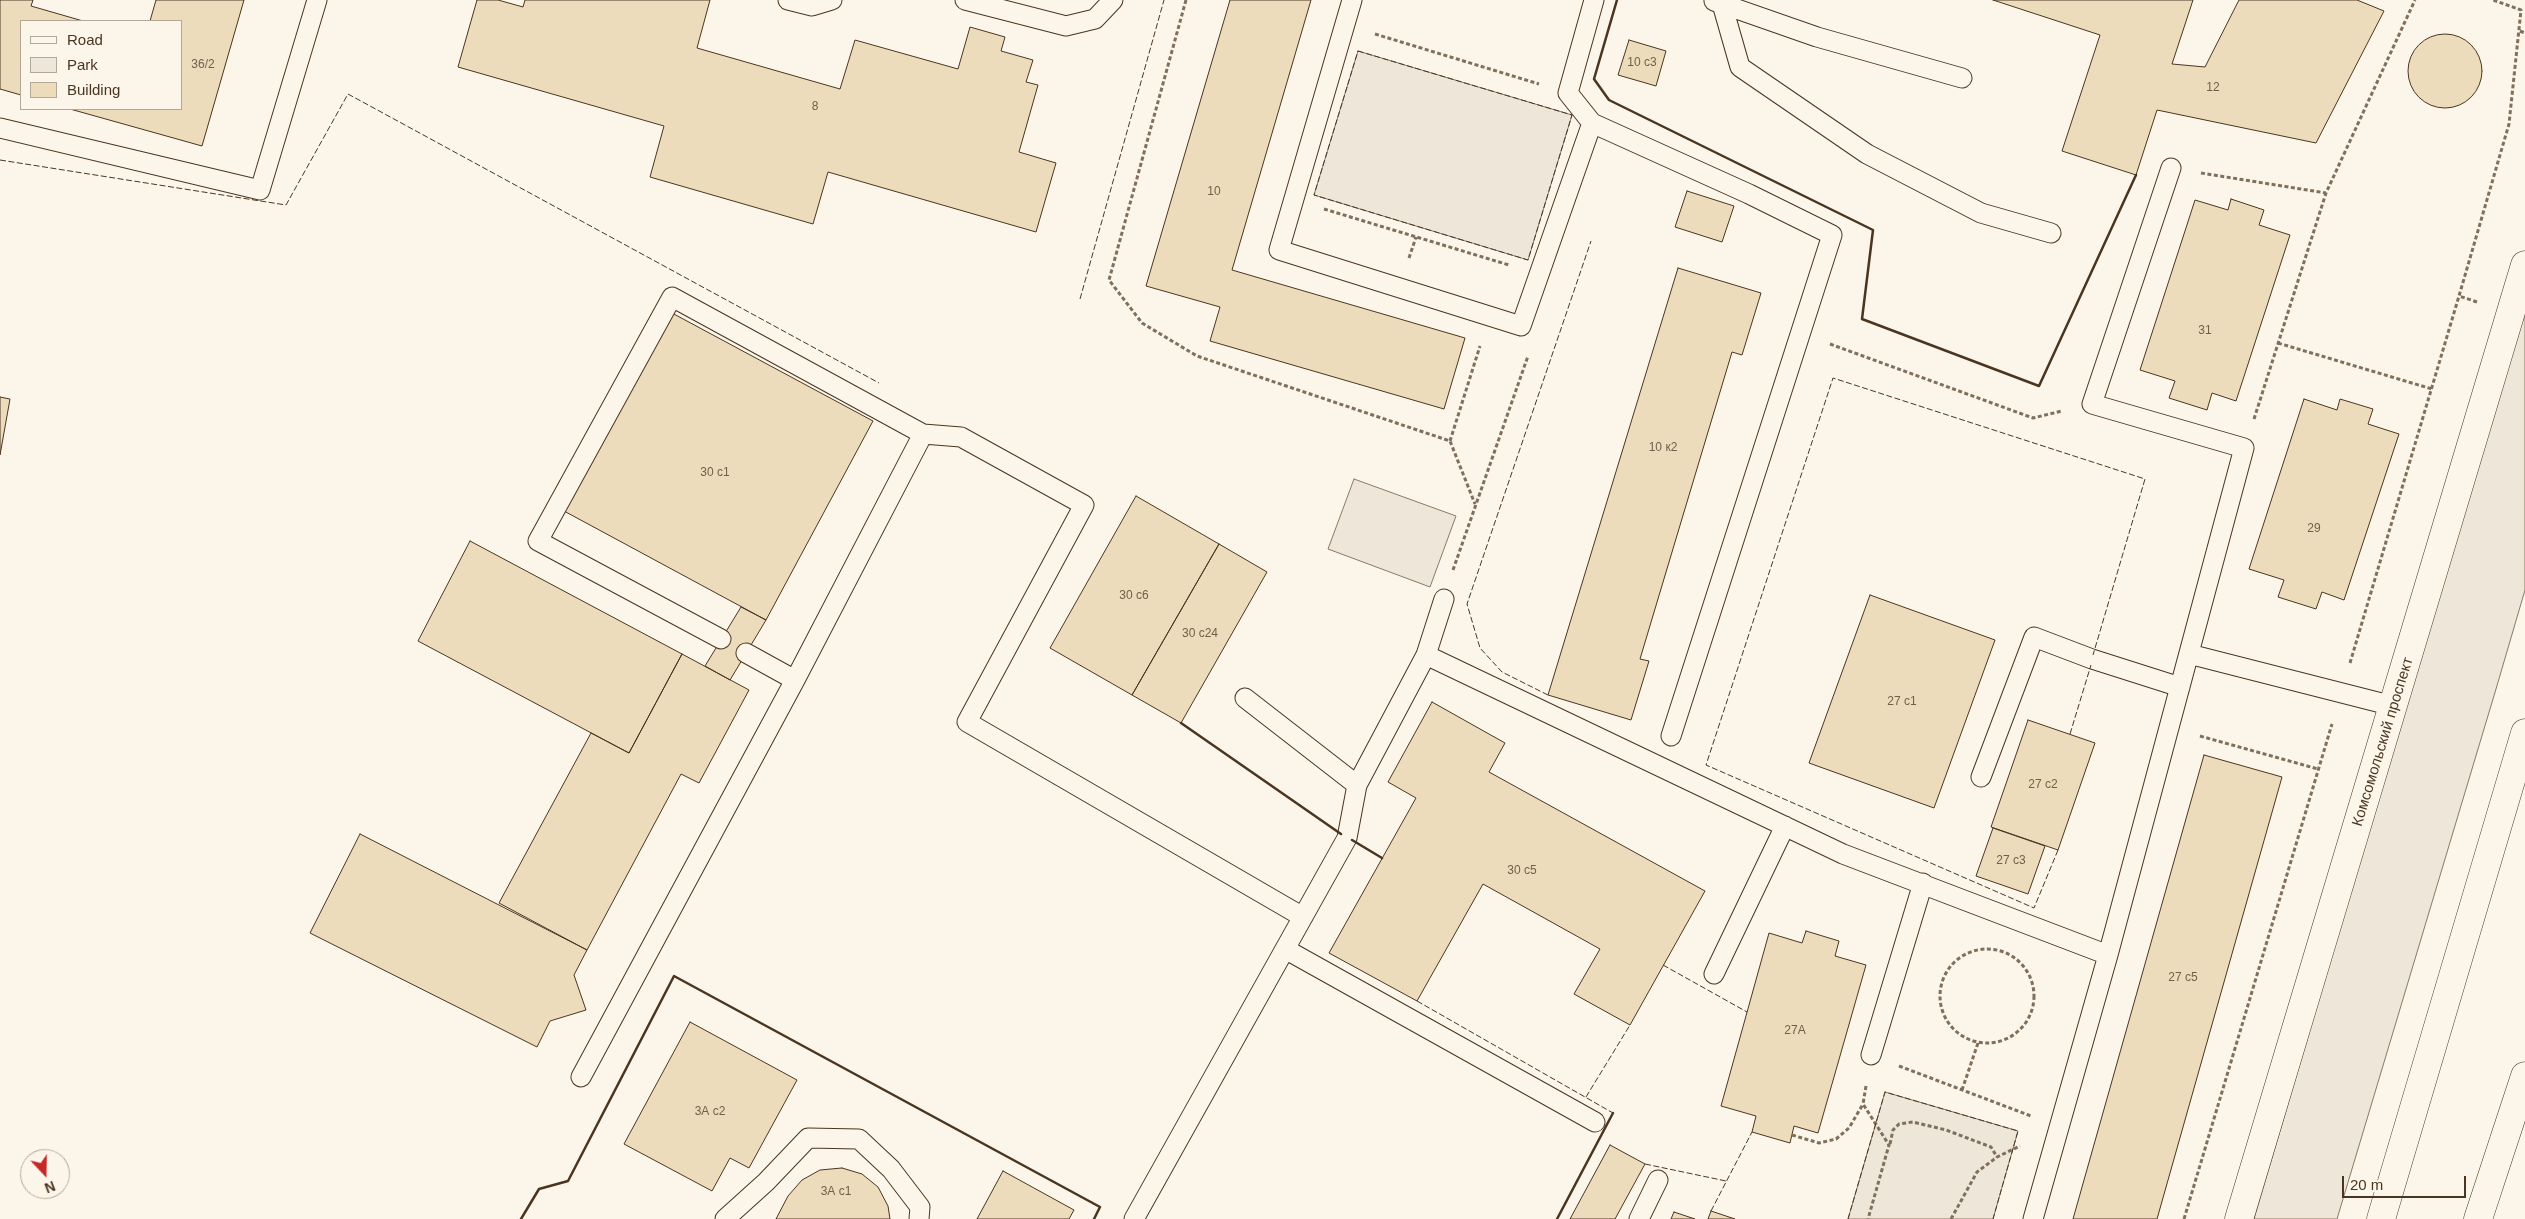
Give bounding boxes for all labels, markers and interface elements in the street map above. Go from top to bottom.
legend [20,20,182,110]
text: Road [67,31,103,48]
text: Park [67,56,98,73]
house number: 10 с3 [1627,56,1657,70]
house number: 36/2 [191,58,215,72]
text: Building [67,81,120,98]
house number: 12 [2206,81,2220,95]
house number: 8 [812,100,818,114]
house number: 10 [1207,185,1221,199]
house number: 31 [2198,324,2212,338]
house number: 10 к2 [1649,441,1677,455]
house number: 30 с1 [700,466,730,480]
house number: 29 [2307,522,2321,536]
house number: 30 с6 [1119,589,1149,603]
house number: 30 с24 [1182,627,1218,641]
street label: Комсомольский проспект [2349,655,2417,829]
house number: 27 с1 [1887,695,1917,709]
house number: 27 с2 [2028,778,2058,792]
house number: 27 с3 [1996,854,2026,868]
house number: 30 с5 [1507,864,1537,878]
house number: 27 с5 [2168,971,2198,985]
house number: 27А [1784,1024,1806,1038]
house number: 3А с2 [695,1105,725,1119]
north arrow [20,1149,70,1199]
scale bar [2345,1166,2469,1198]
text: 20 m [2350,1176,2383,1193]
text: N [42,1178,58,1196]
house number: 3А с1 [821,1185,851,1199]

